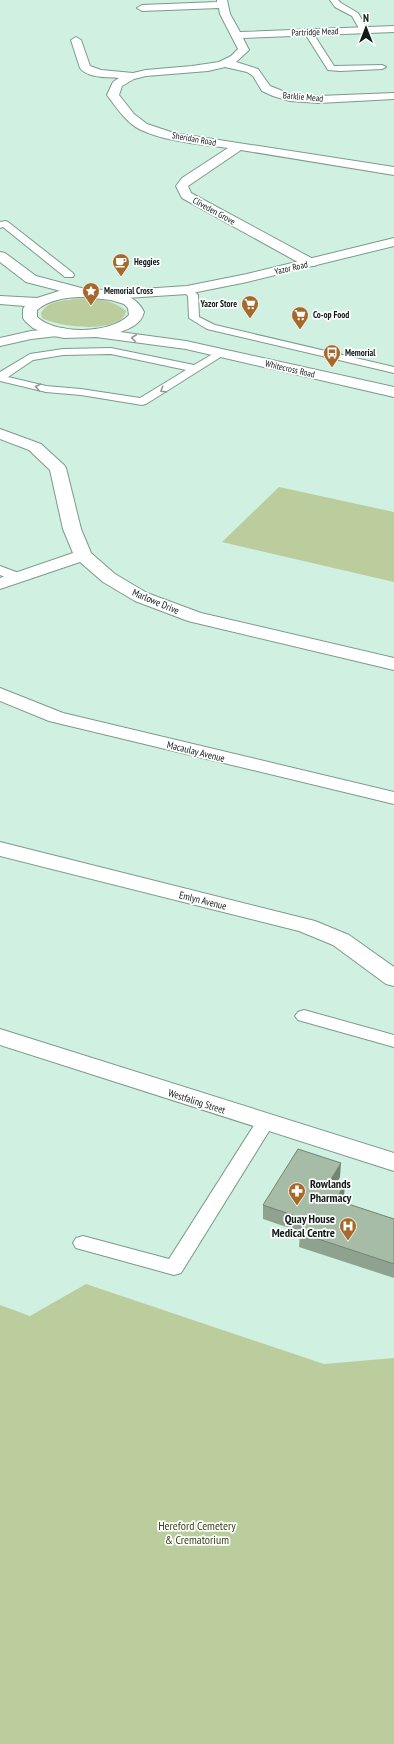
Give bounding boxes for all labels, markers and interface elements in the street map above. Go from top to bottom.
north arrow [346,8,386,48]
text: N [363,11,369,25]
street label: Partridge Mead [291,25,339,38]
street label: Barklie Mead [282,89,324,104]
street label: Sheridan Road [171,129,217,148]
street label: Cliveden Grove [191,194,238,227]
cafe icon: Heggies [111,252,131,277]
place label: Heggies [134,256,160,267]
street label: Yazor Road [273,258,309,277]
place icon: Memorial Cross [81,281,101,306]
place label: Memorial Cross [104,285,153,296]
supermarket icon: Yazor Store [240,294,260,319]
place label: Yazor Store [199,298,237,309]
supermarket icon: Co-op Food [290,305,310,330]
place label: Co-op Food [313,309,349,320]
one-way arrow [131,334,137,343]
bus stop icon: Memorial [322,343,342,368]
place label: Memorial [345,347,376,358]
street label: Whitecross Road [264,357,316,380]
one-way arrow [35,383,41,391]
one-way arrow [160,386,167,393]
street label: Marlowe Drive [130,586,181,617]
street label: Macaulay Avenue [166,738,226,765]
street label: Emlyn Avenue [178,888,228,913]
street label: Westfaling Street [167,1086,227,1117]
place label: Rowlands Pharmacy [310,1176,352,1205]
pharmacy icon: Rowlands Pharmacy [287,1181,307,1206]
place label: Quay House Medical Centre [272,1211,335,1240]
hospital icon: Quay House Medical Centre [338,1216,358,1241]
park label: Hereford Cemetery & Crematorium [158,1518,236,1547]

